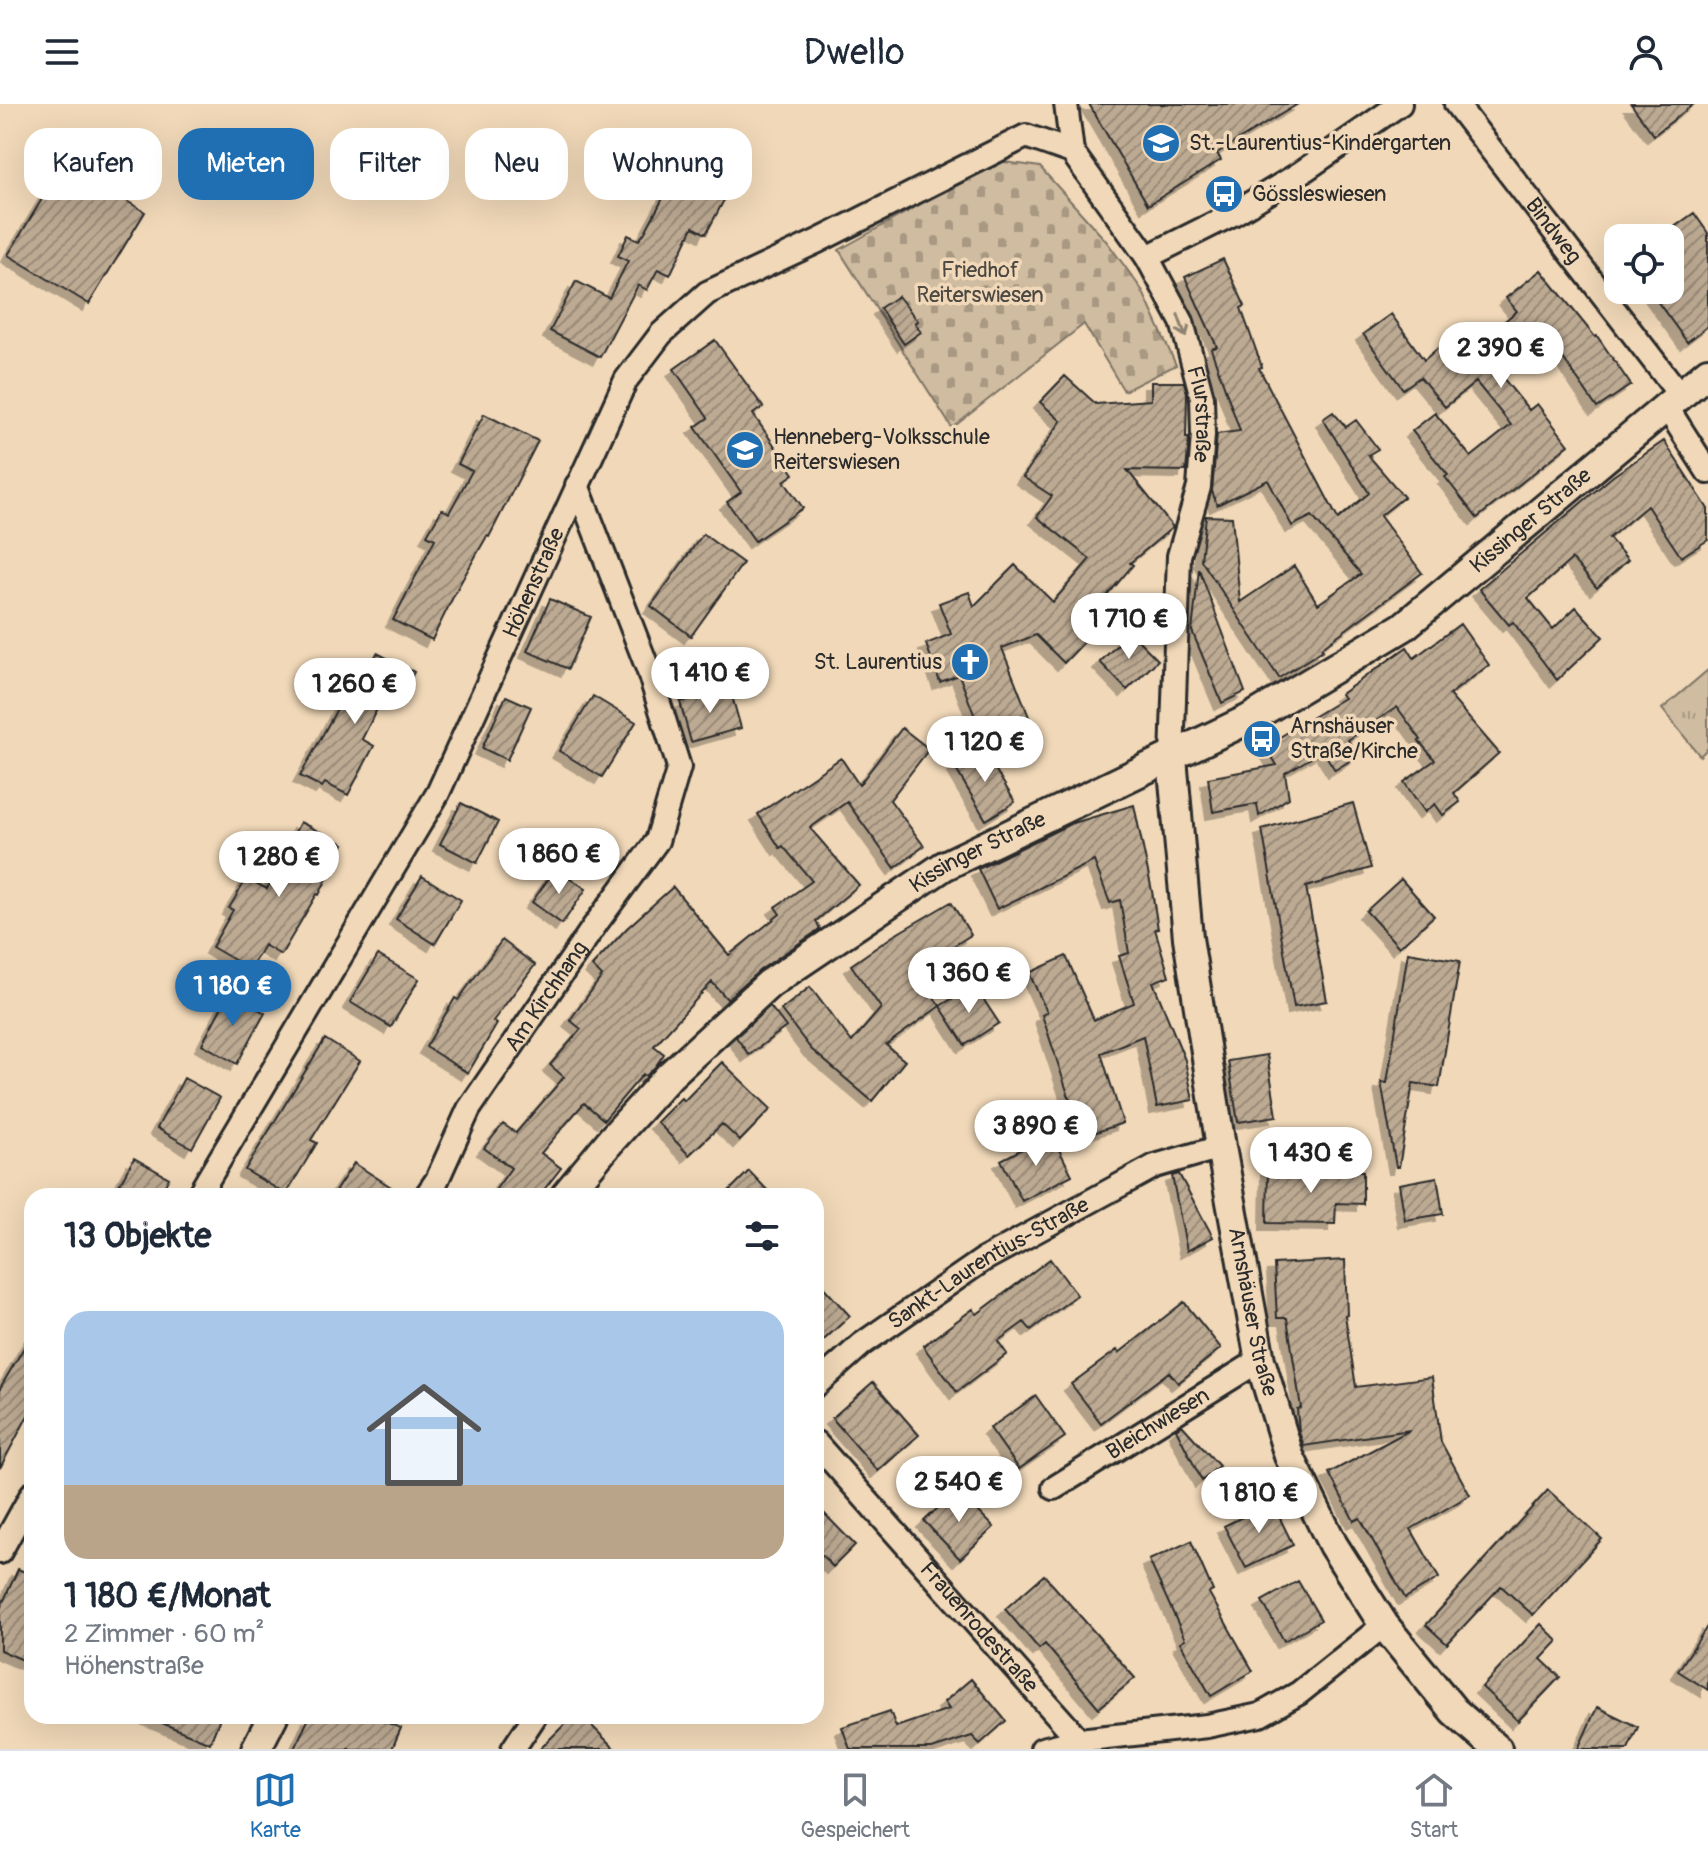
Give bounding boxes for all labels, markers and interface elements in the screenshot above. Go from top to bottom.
icon: menu [40,30,84,74]
text: Dwello [803,30,905,75]
icon: person [1624,30,1668,74]
school or university icon: St.-Laurentius-Kindergarten [1140,122,1182,164]
chip: Kaufen [24,128,162,200]
chip: Mieten [178,128,314,200]
chip: Filter [330,128,449,200]
chip: Neu [465,128,568,200]
chip: Wohnung [584,128,752,200]
place label: St.-Laurentius-Kindergarten [1189,129,1451,157]
bus stop icon: Gössleswiesen [1203,173,1245,215]
place label: Gössleswiesen [1252,180,1387,208]
street label: Bindweg [1519,192,1588,270]
map controls [1604,224,1684,304]
button: locate [1604,224,1684,304]
park label: Friedhof Reiterswiesen [916,256,1044,309]
one-way arrow [1176,313,1190,338]
pin: 2 390 € [1427,322,1575,390]
text: 2 390 € [1457,332,1545,364]
street label: Flurstraße [1180,363,1217,464]
place label: Henneberg-Volksschule Reiterswiesen [773,423,990,476]
school or university icon: Henneberg-Volksschule Reiterswiesen [724,429,766,471]
street label: Kissinger Straße [1464,461,1597,579]
street label: Höhenstraße [496,523,571,642]
pin: 1 710 € [1055,593,1203,661]
text: 1 710 € [1089,603,1169,635]
church icon: St. Laurentius [949,641,991,683]
pin: 1 410 € [636,647,784,715]
place label: St. Laurentius [814,648,942,676]
text: 1 410 € [669,657,751,689]
pin: 1 260 € [281,658,429,726]
text: 1 260 € [312,668,398,700]
place label: Arnshäuser Straße/Kirche [1290,712,1418,765]
pin: 1 120 € [911,716,1059,784]
bus stop icon: Arnshäuser Straße/Kirche [1241,718,1283,760]
text: 1 120 € [944,726,1026,758]
street label: Kissinger Straße [904,805,1051,899]
pin: 1 860 € [485,828,633,896]
pin: 1 280 € [205,831,353,899]
text: 1 860 € [517,838,601,870]
text: 1 280 € [237,841,321,873]
street label: Am Kirchhang [498,935,594,1057]
pin: 1 360 € [895,947,1043,1015]
text: 1 360 € [926,957,1012,989]
pin: 1 180 € [159,960,307,1028]
text: 1 180 € [193,970,273,1002]
pin: 3 890 € [962,1100,1110,1168]
text: 3 890 € [992,1110,1080,1142]
pin: 1 430 € [1237,1127,1385,1195]
text: 1 430 € [1268,1137,1354,1169]
street label: Sankt-Laurentius-Straße [883,1191,1094,1336]
icon: filters [740,1214,784,1258]
text: 13 Objekte [64,1215,211,1258]
street label: Arnshäuser Straße [1222,1225,1284,1400]
icon: home [352,1363,496,1507]
street label: Bleichwiesen [1101,1381,1214,1466]
pin: 2 540 € [885,1456,1033,1524]
text: 2 540 € [914,1466,1004,1498]
pin: 1 810 € [1185,1467,1333,1535]
text: 1 810 € [1219,1477,1299,1509]
street label: Frauenrodestraße [914,1556,1045,1699]
text: 1 180 €/Monat [64,1575,270,1618]
text: 2 Zimmer · 60 m² [64,1618,264,1650]
text: Höhenstraße [64,1650,204,1682]
tab: Karte [250,1768,301,1844]
tab: Gespeichert [800,1768,910,1844]
tab: Start [1410,1768,1458,1844]

